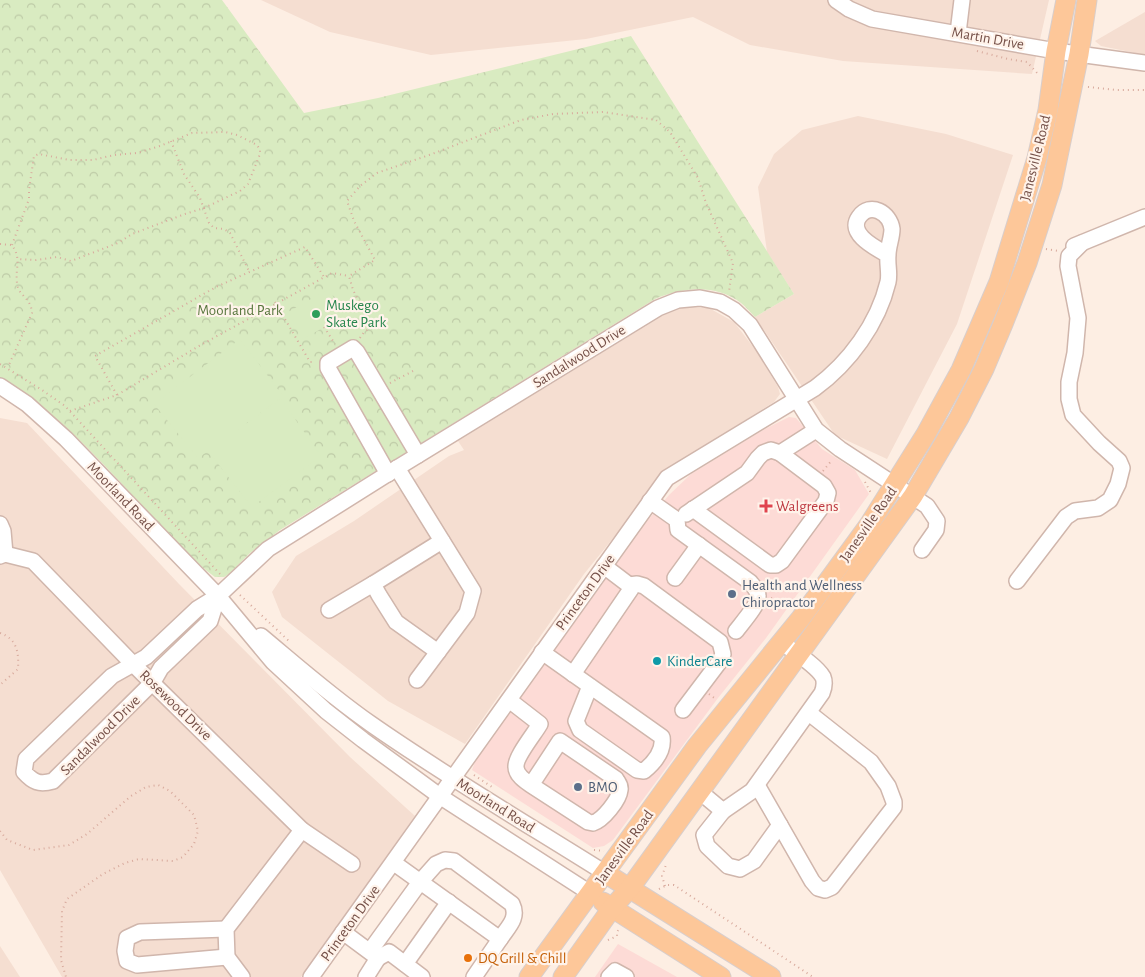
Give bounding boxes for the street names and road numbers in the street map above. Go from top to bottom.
street label: Martin Drive [951,25,1025,52]
street label: Janesville Road [1018,113,1053,203]
street label: Sandalwood Drive [530,322,628,391]
street label: Moorland Road [84,459,157,534]
street label: Janesville Road [837,484,900,565]
street label: Princeton Drive [553,552,618,633]
street label: Rosewood Drive [137,667,215,743]
street label: Sandalwood Drive [58,693,143,778]
street label: Moorland Road [454,775,538,836]
street label: Janesville Road [592,807,656,887]
street label: Princeton Drive [318,883,383,964]

